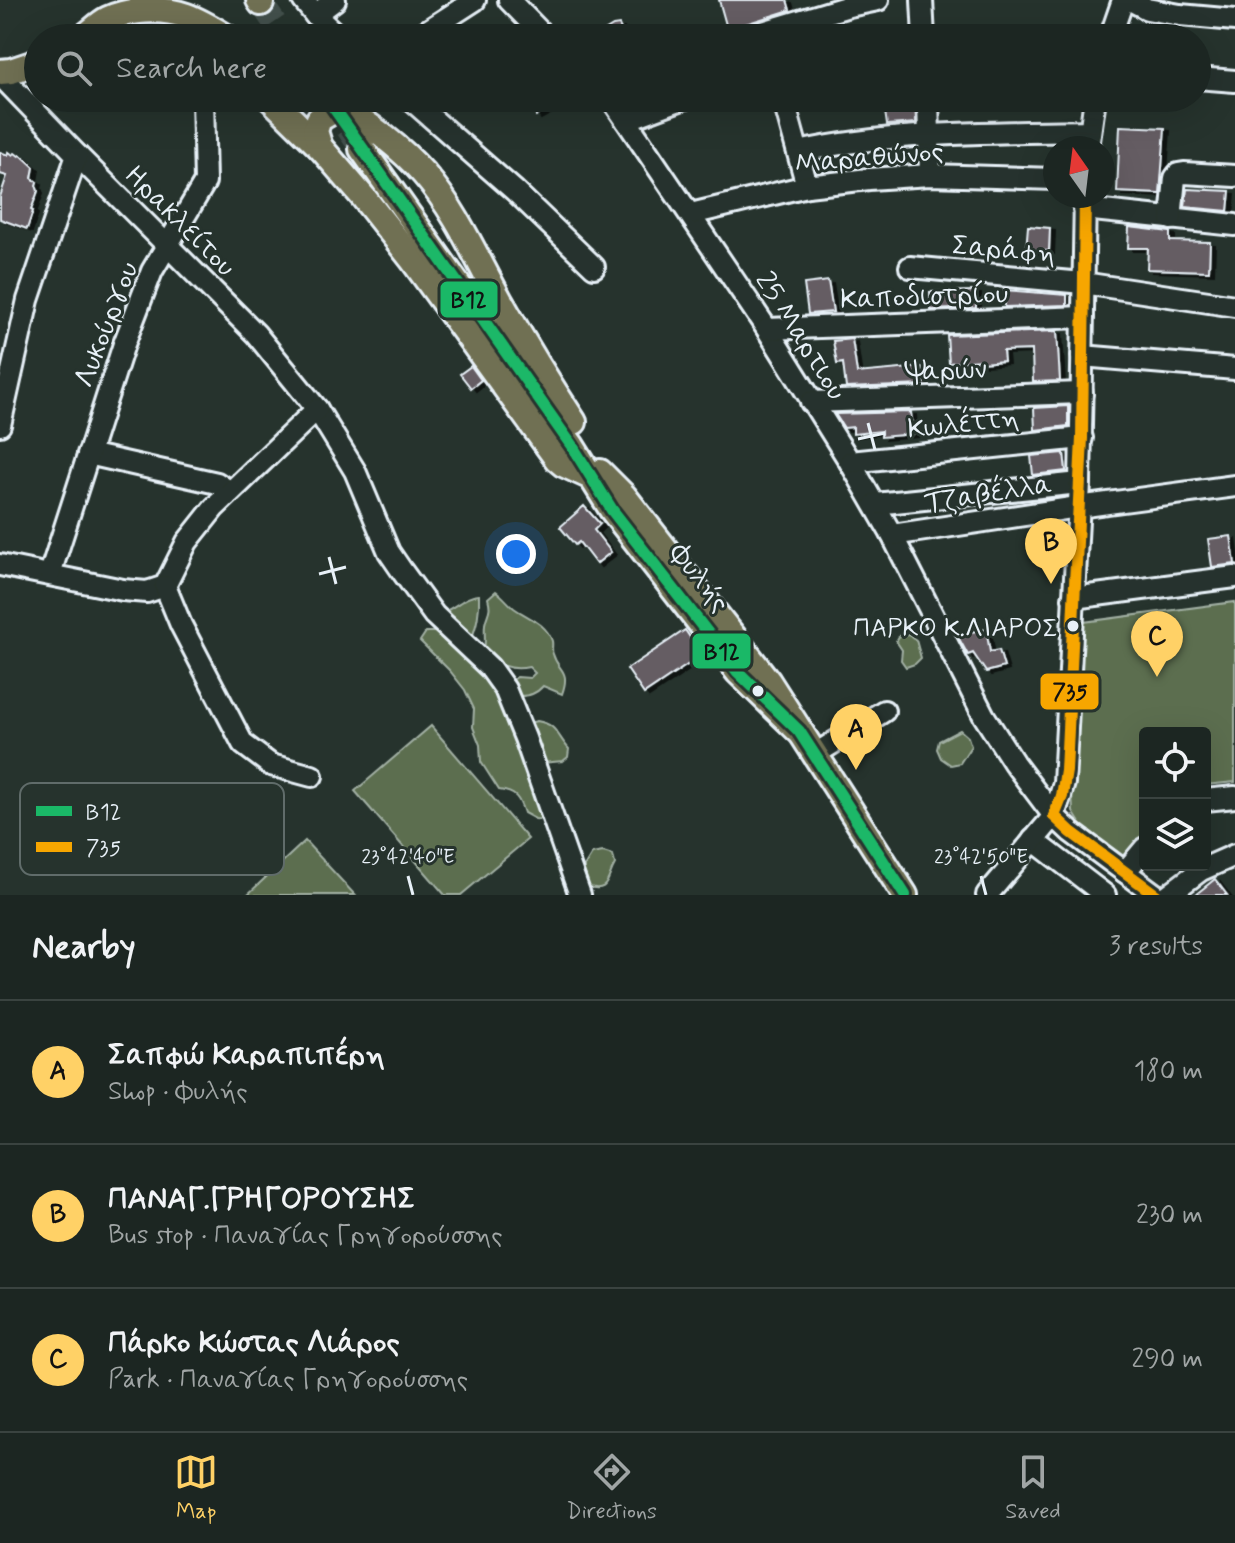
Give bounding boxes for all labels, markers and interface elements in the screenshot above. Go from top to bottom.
search box [24,24,1211,112]
icon: search [52,46,96,90]
text: Search here [116,49,267,88]
street label: Μαραθώνος [793,134,945,183]
north arrow [1043,136,1115,208]
street label: Ηρακλείτου [116,158,243,285]
street label: Σαράφη [950,228,1057,273]
street label: Λυκούργου [66,257,148,393]
street label: 25 Μαρτιου [746,265,854,408]
street label: Καποδιστρίου [840,276,1009,319]
line badge: Β12 [439,280,499,319]
text: Β12 [451,287,487,315]
street label: Ψαρών [904,352,988,391]
street label: Κωλέττη [906,400,1021,449]
street label: Τζαβέλλα [922,466,1055,523]
pin: B [1025,518,1077,584]
your location [496,534,536,574]
street label: Φυλής [660,536,737,621]
pin: C [1131,611,1183,677]
place label: ΠΑΡΚΟ Κ.ΛΙΑΡΟΣ [853,612,1058,646]
marker: ΠΑΡΚΟ Κ.ΛΙΑΡΟΣ [1065,618,1081,634]
line badge: Β12 [691,632,752,670]
text: Β12 [704,639,740,667]
line badge: 735 [1039,672,1100,711]
text: 735 [1053,679,1087,707]
unlabelled marker [750,683,766,699]
pin: A [830,704,882,770]
map controls [1139,727,1211,871]
button: locate [1139,727,1211,799]
legend [20,783,284,875]
text: Β12 [86,799,121,827]
button: layers [1139,799,1211,871]
text: 735 [86,835,121,863]
text: 23°42'40"E [361,844,455,871]
text: 23°42'50"E [934,844,1028,871]
text: Nearby [32,925,136,970]
text: 3 results [1109,930,1203,964]
text: Σαπφώ Καραπιπέρη [108,1036,385,1075]
text: A [49,1055,67,1089]
text: 180 m [1134,1055,1203,1089]
text: Shop · Φυλής [108,1075,248,1109]
text: ΠΑΝΑΓ.ΓΡΗΓΟΡΟΥΣΗΣ [108,1180,416,1219]
text: B [50,1199,66,1233]
text: 230 m [1136,1199,1203,1233]
text: Bus stop · Παναγίας Γρηγορούσσης [108,1219,503,1253]
text: Πάρκο Κώστας Λιάρος [108,1324,400,1363]
text: C [49,1343,67,1377]
text: 290 m [1131,1343,1203,1377]
text: Park · Παναγίας Γρηγορούσσης [108,1363,468,1397]
tab: Map [174,1450,218,1526]
tab: Directions [566,1450,657,1526]
tab: Saved [1005,1450,1061,1526]

